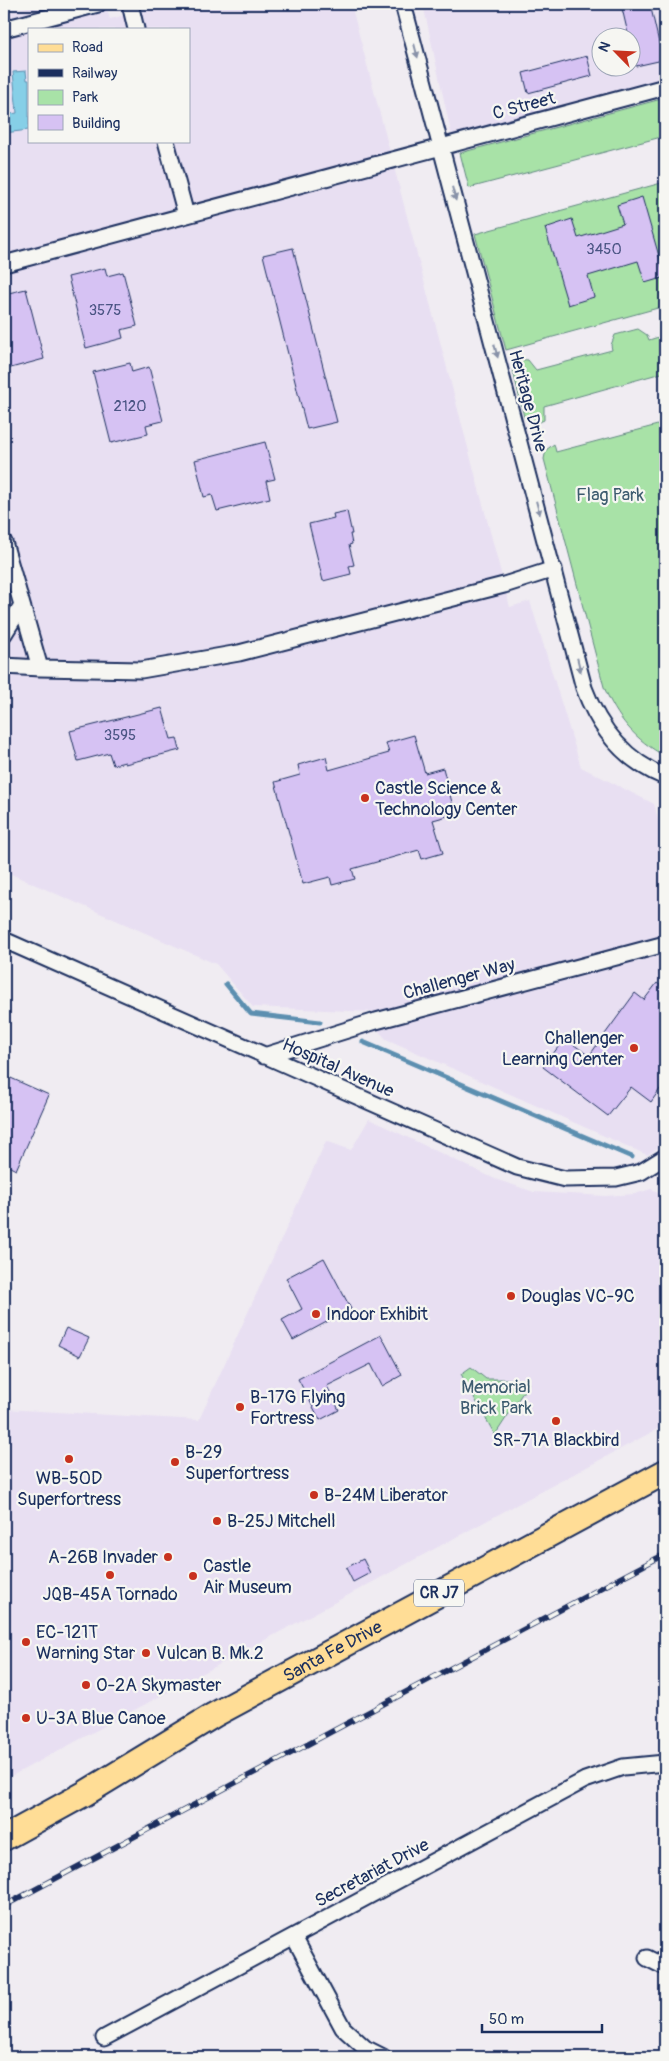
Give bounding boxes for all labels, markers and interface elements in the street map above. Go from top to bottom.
legend [28,28,190,142]
north arrow [592,28,642,78]
text: Road [72,38,103,57]
text: N [595,39,614,55]
one-way arrow [412,43,420,58]
text: Railway [72,64,118,83]
street label: C Street [490,86,559,125]
text: Park [72,88,99,107]
text: Building [72,114,120,133]
one-way arrow [450,187,458,202]
house number: 3450 [586,240,622,259]
house number: 3575 [89,301,121,320]
one-way arrow [492,344,500,359]
street label: Heritage Drive [503,347,553,455]
house number: 2120 [114,397,146,416]
park label: Flag Park [576,484,644,507]
one-way arrow [534,501,542,516]
one-way arrow [575,658,583,673]
house number: 3595 [104,726,136,745]
place label: Castle Science & Technology Center [375,777,518,821]
marker: Castle Science & Technology Center [359,792,371,804]
street label: Challenger Way [401,953,518,1005]
place label: Challenger Learning Center [502,1027,625,1071]
street label: Hospital Avenue [279,1033,398,1103]
marker: Challenger Learning Center [628,1042,640,1054]
place label: Douglas VC-9C [521,1285,635,1308]
marker: Douglas VC-9C [505,1290,517,1302]
place label: Indoor Exhibit [326,1303,429,1326]
marker: Indoor Exhibit [310,1308,322,1320]
park label: Memorial Brick Park [460,1376,532,1420]
place label: B-17G Flying Fortress [250,1386,345,1430]
marker: B-17G Flying Fortress [234,1401,246,1413]
marker: SR-71A Blackbird [550,1415,562,1427]
place label: SR-71A Blackbird [492,1429,620,1452]
place label: B-29 Superfortress [185,1441,289,1485]
marker: WB-50D Superfortress [63,1453,75,1465]
marker: B-29 Superfortress [169,1456,181,1468]
place label: WB-50D Superfortress [17,1467,121,1511]
place label: B-24M Liberator [324,1484,448,1507]
marker: B-24M Liberator [308,1489,320,1501]
place label: B-25J Mitchell [227,1510,336,1533]
marker: B-25J Mitchell [211,1515,223,1527]
place label: A-26B Invader [48,1546,159,1569]
marker: A-26B Invader [162,1551,174,1563]
place label: Castle Air Museum [203,1555,292,1599]
marker: JQB-45A Tornado [104,1569,116,1581]
marker: Castle Air Museum [187,1570,199,1582]
road number: CR J7 [414,1580,464,1606]
place label: JQB-45A Tornado [42,1583,178,1606]
street label: Santa Fe Drive [279,1615,386,1687]
place label: EC-121T Warning Star [36,1621,136,1665]
marker: EC-121T Warning Star [20,1636,32,1648]
place label: Vulcan B. Mk.2 [156,1642,264,1665]
marker: Vulcan B. Mk.2 [140,1647,152,1659]
place label: O-2A Skymaster [96,1674,222,1697]
marker: O-2A Skymaster [80,1679,92,1691]
place label: U-3A Blue Canoe [36,1707,166,1730]
marker: U-3A Blue Canoe [20,1712,32,1724]
street label: Secretariat Drive [311,1833,433,1913]
scale bar [482,2001,602,2033]
text: 50 m [489,2010,524,2029]

